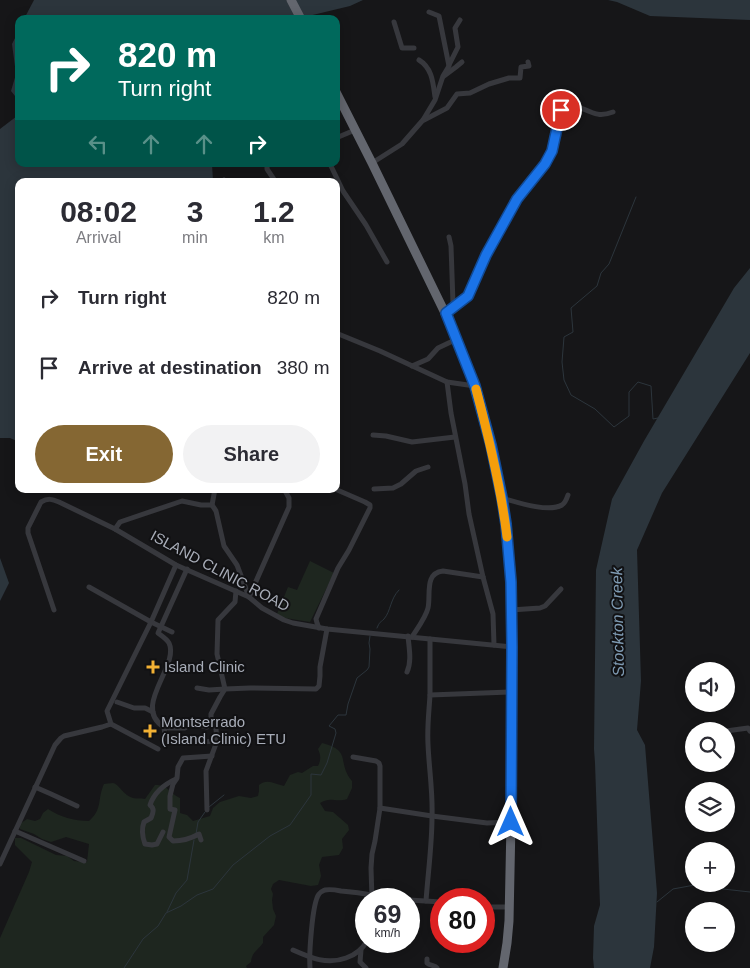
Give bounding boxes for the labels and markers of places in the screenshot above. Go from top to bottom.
pin [540,89,582,131]
place label: Island Clinic [164,658,245,675]
marker: Island Clinic [146,660,160,674]
place label: Montserrado (Island Clinic) ETU [161,713,286,747]
marker: Montserrado (Island Clinic) ETU [143,724,157,738]

